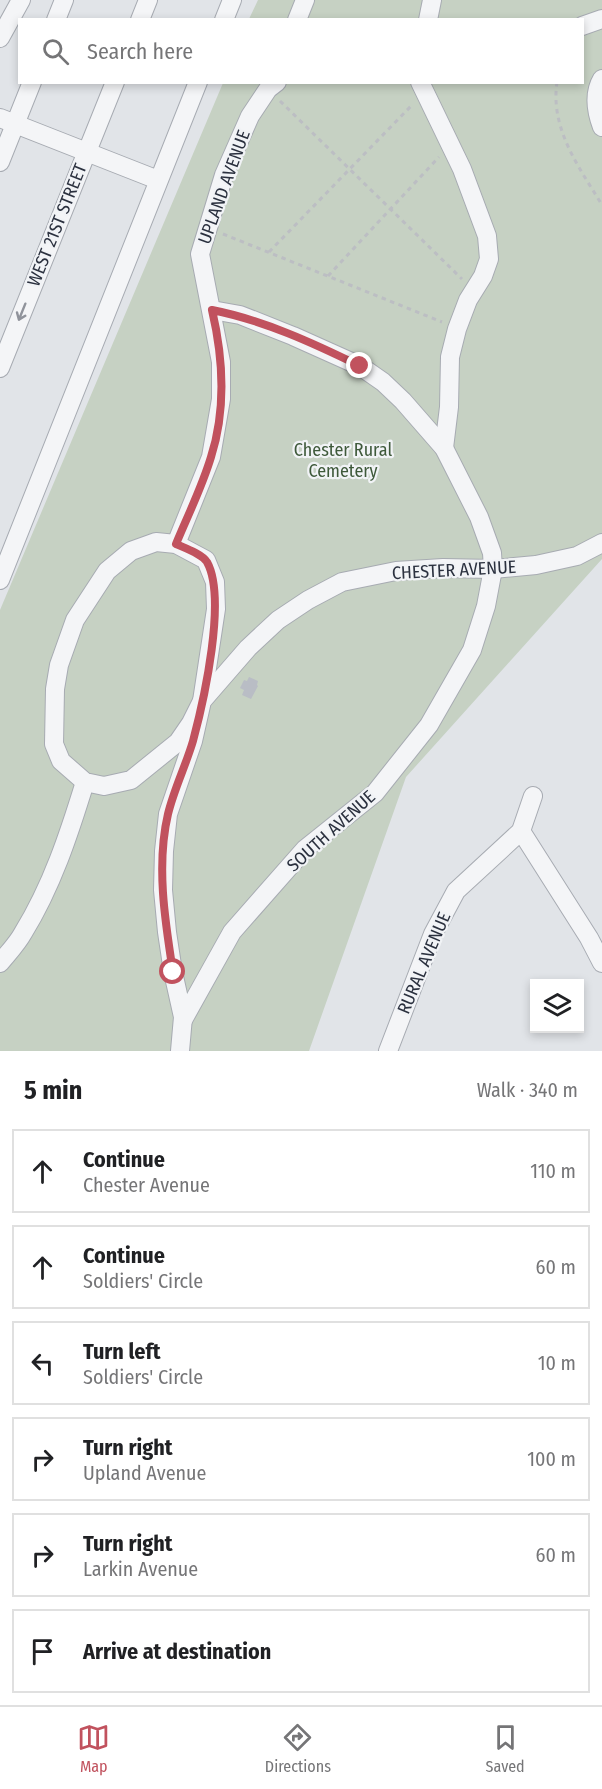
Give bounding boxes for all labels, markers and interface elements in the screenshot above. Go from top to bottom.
search box [18,18,584,84]
icon: search [39,35,72,68]
text: Search here [87,38,193,65]
street label: UPLAND AVENUE [193,127,255,247]
street label: WEST 21ST STREET [22,160,92,290]
one-way arrow [16,302,27,321]
route end [346,352,372,378]
park label: Chester Rural Cemetery [294,439,392,482]
street label: CHESTER AVENUE [391,556,517,584]
street label: SOUTH AVENUE [282,786,380,876]
street label: RURAL AVENUE [393,909,455,1017]
route start [159,958,185,984]
map controls [530,979,584,1033]
button: layers [530,979,584,1033]
text: 5 min [24,1075,82,1106]
text: Walk · 340 m [477,1078,578,1102]
text: Continue [83,1146,165,1173]
icon: ahead [26,1155,59,1188]
text: 110 m [530,1159,576,1183]
text: Chester Avenue [83,1173,210,1197]
text: Continue [83,1242,165,1269]
icon: ahead [26,1251,59,1284]
text: 60 m [536,1255,576,1279]
text: Soldiers' Circle [83,1269,203,1293]
text: Turn left [83,1338,161,1365]
icon: left [26,1347,59,1380]
text: 10 m [538,1351,576,1375]
text: Soldiers' Circle [83,1365,203,1389]
text: Turn right [83,1434,172,1461]
icon: right [26,1443,59,1476]
text: 100 m [527,1447,576,1471]
text: Upland Avenue [83,1461,206,1485]
text: Turn right [83,1530,172,1557]
icon: right [26,1539,59,1572]
text: 60 m [536,1543,576,1567]
text: Larkin Avenue [83,1557,198,1581]
icon: arrive [26,1635,59,1668]
text: Arrive at destination [83,1638,271,1665]
tab: Map [77,1721,110,1776]
tab: Directions [265,1721,331,1776]
tab: Saved [486,1721,525,1776]

